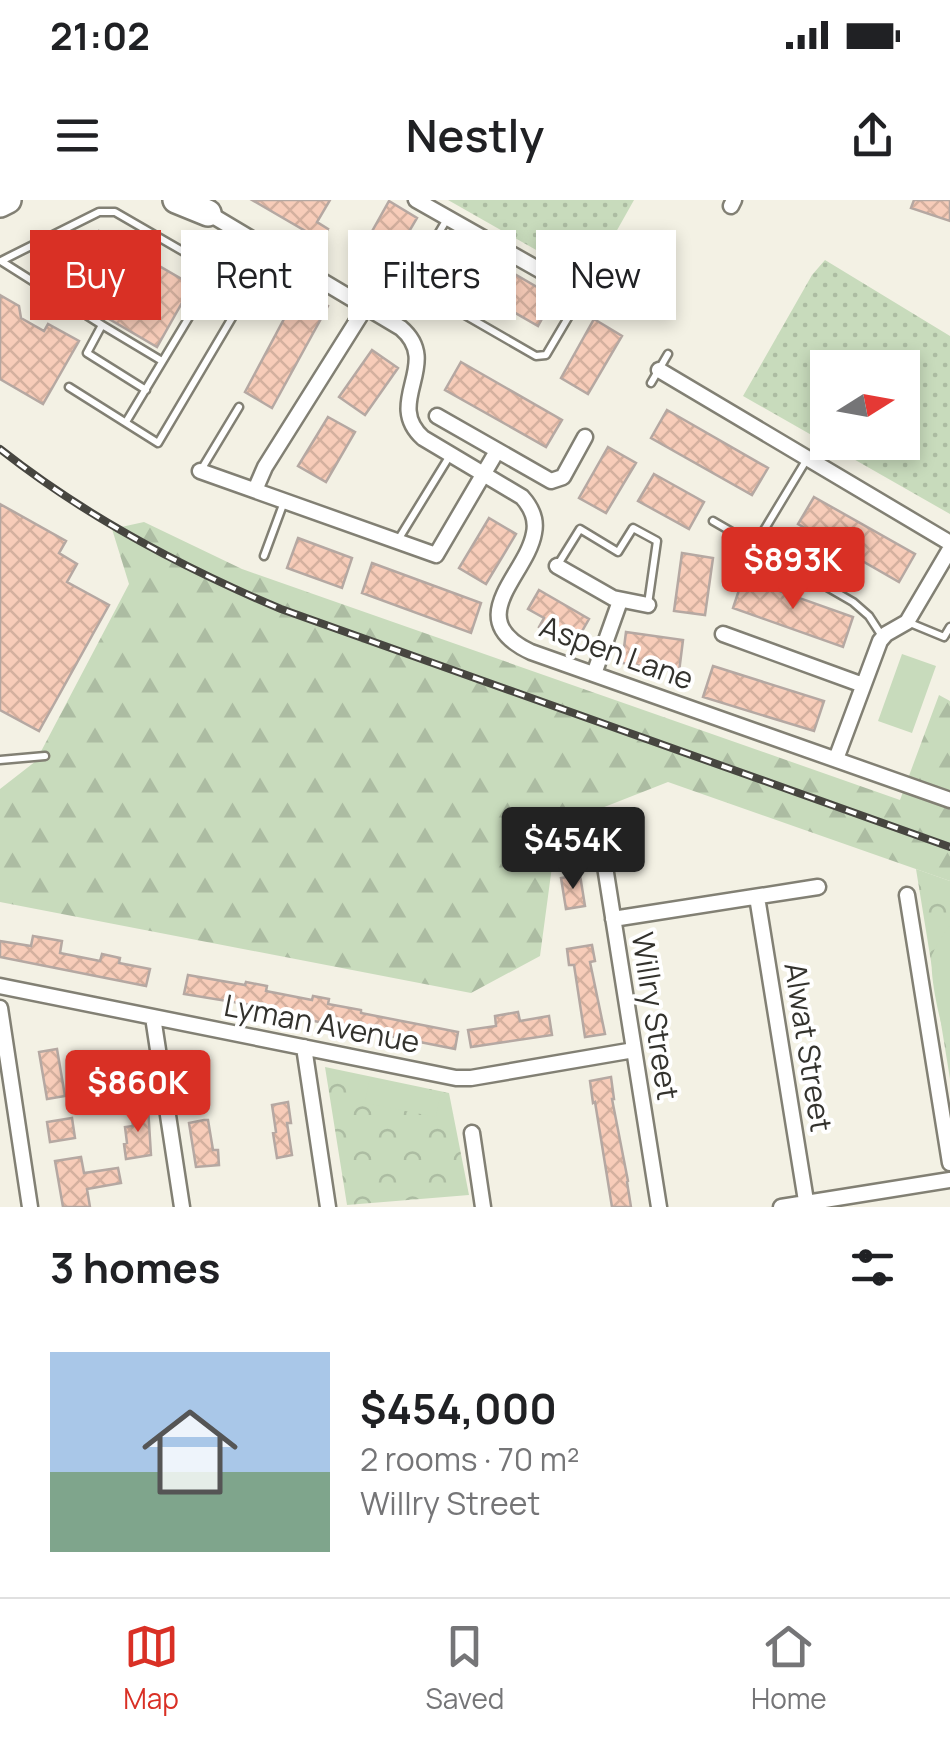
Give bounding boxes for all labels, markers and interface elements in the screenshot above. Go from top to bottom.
text: 21:02 [50,9,150,61]
text: Nestly [406,104,544,166]
icon: menu [50,108,105,163]
icon: share [845,108,900,163]
chip: Buy [30,230,161,320]
chip: Rent [181,230,328,320]
chip: Filters [348,230,516,320]
chip: New [536,230,676,320]
north arrow [810,350,920,460]
map controls [810,350,920,460]
pin: $893K [723,527,863,612]
text: $893K [744,537,842,581]
street label: Aspen Lane [535,605,699,699]
pin: $454K [503,807,643,892]
text: $454K [524,817,622,861]
street label: Willry Street [623,929,689,1103]
street label: Alwat Street [775,959,843,1135]
street label: Lyman Avenue [221,984,423,1062]
pin: $860K [68,1050,208,1135]
text: $860K [87,1060,189,1104]
text: 3 homes [50,1238,220,1296]
icon: filters [845,1240,900,1295]
text: $454,000 [360,1379,557,1437]
icon: home [130,1392,250,1512]
text: 2 rooms · 70 m² [360,1437,580,1481]
text: Willry Street [360,1481,540,1525]
tab: Map [123,1619,179,1717]
tab: Saved [426,1619,504,1717]
tab: Home [751,1619,827,1717]

